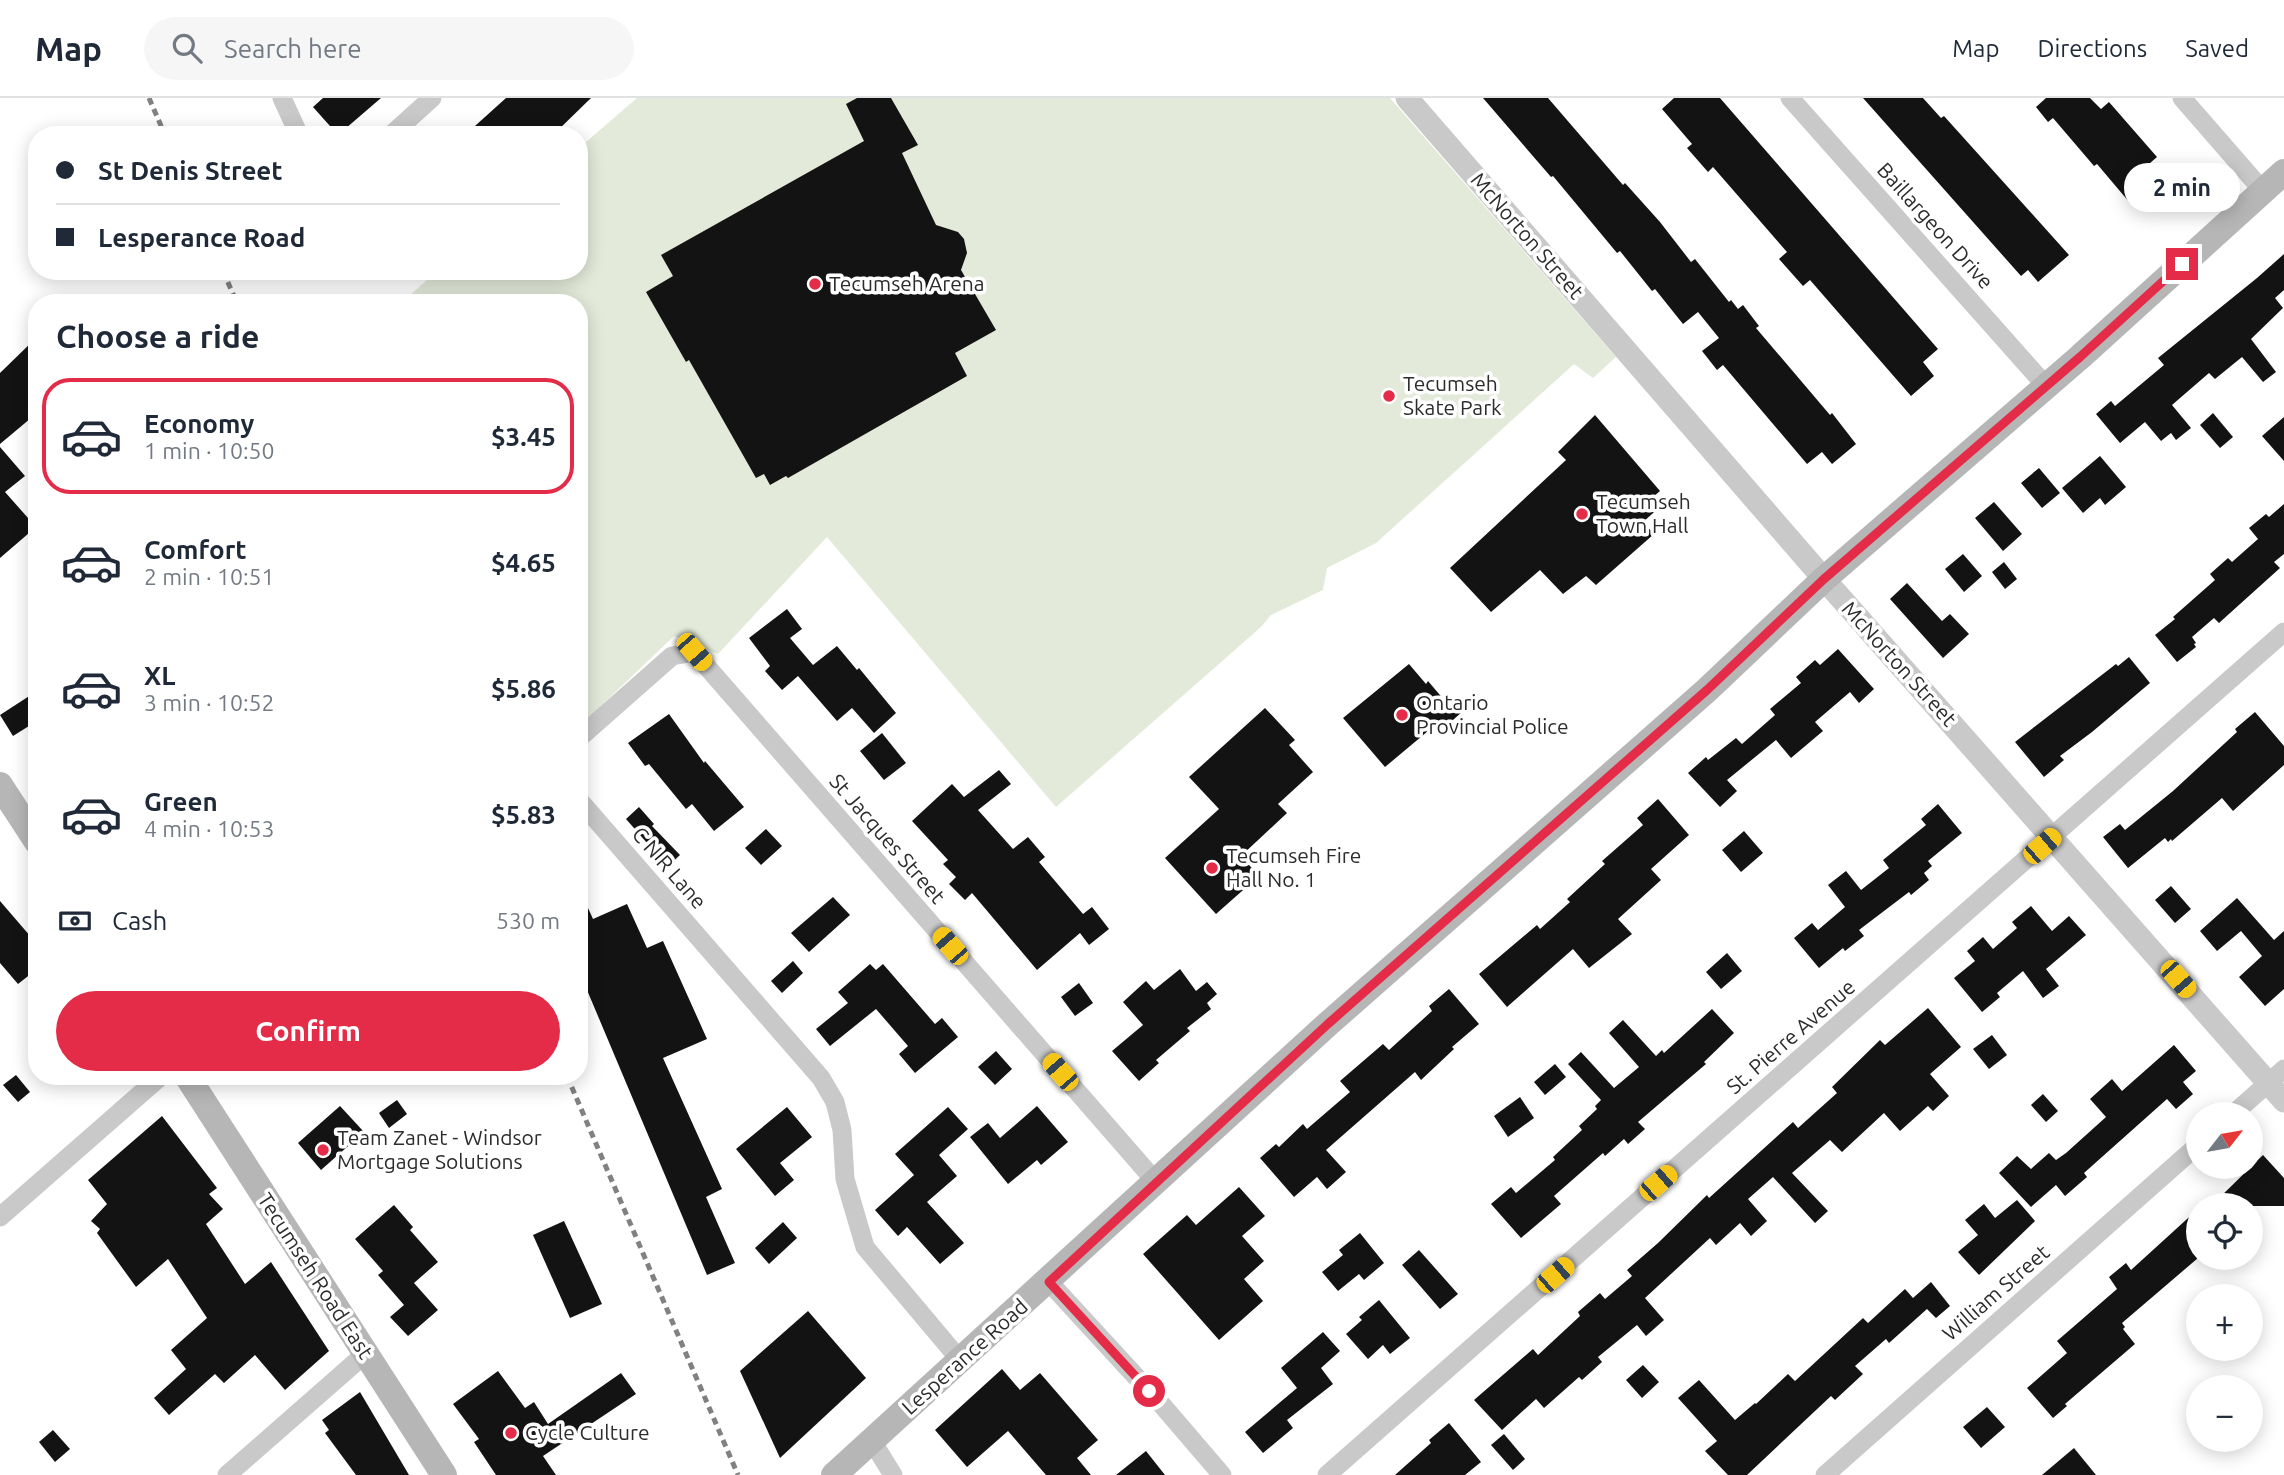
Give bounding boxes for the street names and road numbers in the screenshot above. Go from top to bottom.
street label: Baillargeon Drive [1873,157,1999,293]
street label: McNorton Street [1466,167,1589,303]
street label: McNorton Street [1838,596,1962,731]
street label: St Jacques Street [825,769,950,908]
street label: C N R Lane [628,822,712,913]
street label: St. Pierre Avenue [1721,974,1859,1098]
street label: Tecumseh Road East [253,1188,378,1363]
street label: William Street [1937,1239,2054,1345]
street label: Lesperance Road [897,1294,1032,1419]

